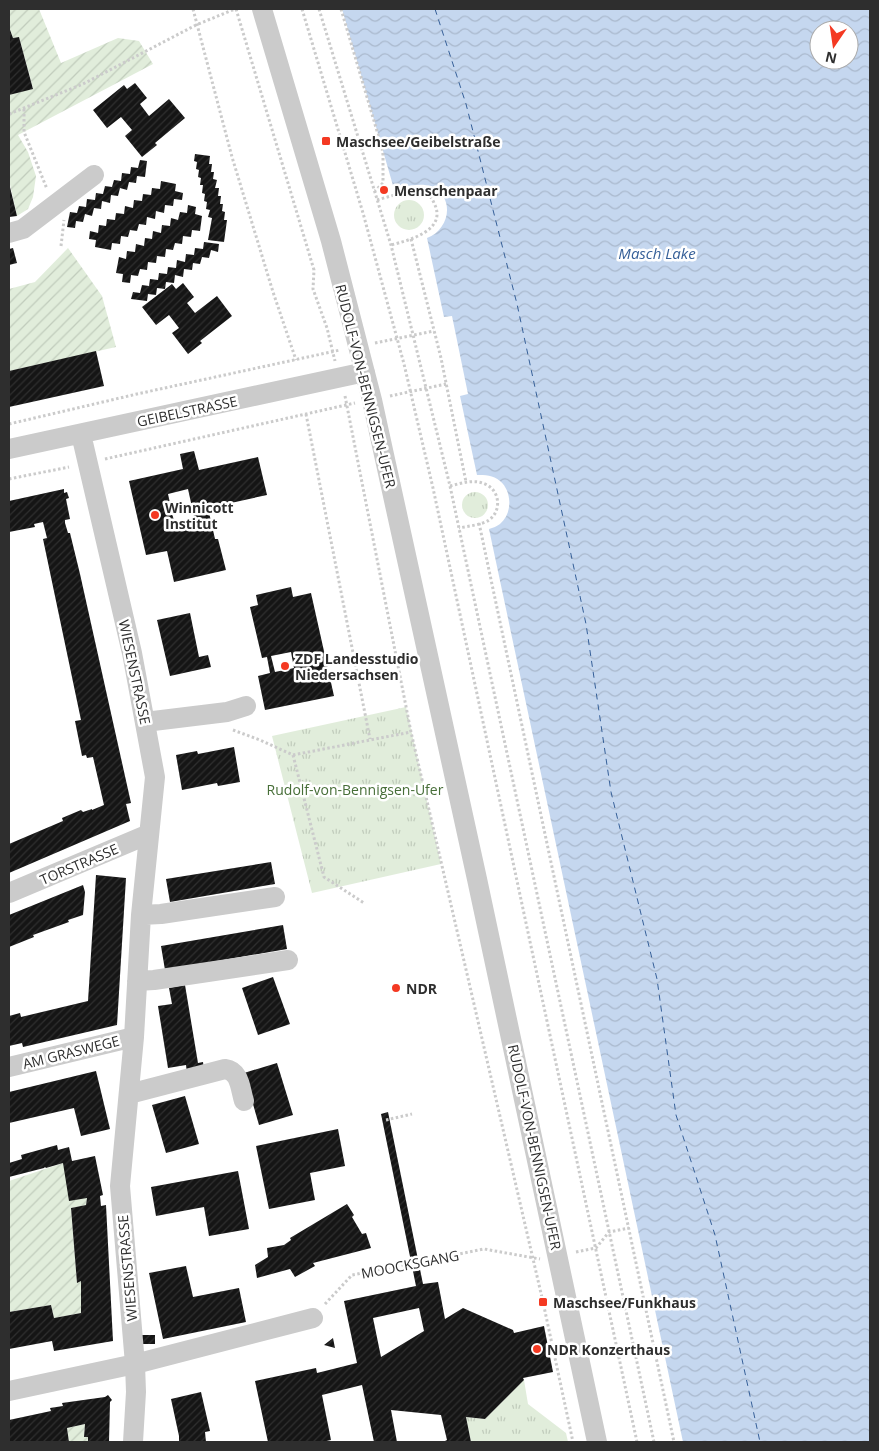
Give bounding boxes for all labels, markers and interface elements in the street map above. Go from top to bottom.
north arrow [809,20,859,70]
text: N [823,48,839,69]
place label: Maschsee/Geibelstraße [336,132,500,151]
marker: Maschsee/Geibelstraße [320,135,332,147]
place label: Menschenpaar [394,181,498,200]
marker: Menschenpaar [378,184,390,196]
water label: Masch Lake [618,243,696,263]
street label: RUDOLF-VON-BENNIGSEN-UFER [331,282,401,490]
street label: GEIBELSTRASSE [135,391,239,431]
place label: Winnicott Institut [165,498,234,533]
marker: Winnicott Institut [149,509,161,521]
street label: WIESENSTRASSE [115,618,155,726]
place label: ZDF Landesstudio Niedersachsen [295,649,419,684]
marker: ZDF Landesstudio Niedersachsen [279,660,291,672]
park label: Rudolf-von-Bennigsen-Ufer [267,780,444,799]
street label: TORSTRASSE [37,839,121,889]
place label: NDR [406,979,438,998]
marker: NDR [390,982,402,994]
street label: AM GRASWEGE [21,1031,121,1073]
street label: RUDOLF-VON-BENNIGSEN-UFER [504,1043,566,1252]
street label: WIESENSTRASSE [113,1214,141,1322]
street label: MOOCKSGANG [359,1245,461,1283]
place label: Maschsee/Funkhaus [553,1293,696,1312]
marker: Maschsee/Funkhaus [537,1296,549,1308]
place label: NDR Konzerthaus [547,1340,670,1359]
marker: NDR Konzerthaus [531,1343,543,1355]

